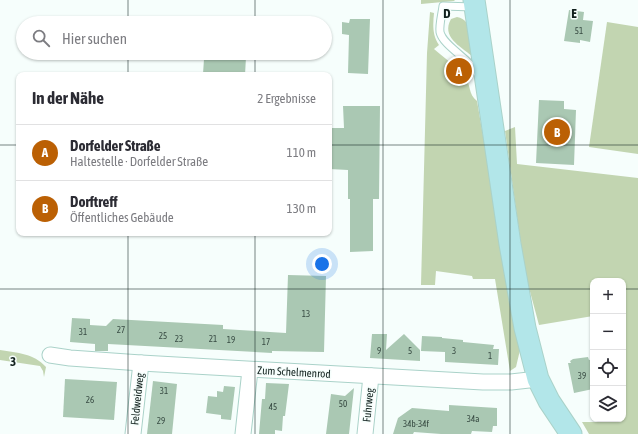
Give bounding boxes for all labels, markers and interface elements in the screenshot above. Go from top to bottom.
text: D [443,6,451,21]
text: E [571,6,577,21]
search box [16,16,332,60]
house number: 51 [575,26,583,36]
icon: search [30,27,52,49]
text: Hier suchen [62,30,127,47]
pin: A [446,56,472,86]
text: In der Nähe [32,88,104,108]
text: 2 Ergebnisse [257,91,316,106]
pin: B [544,117,570,147]
text: Dorfelder Straße [70,137,160,154]
text: A [42,145,48,160]
text: 110 m [287,145,316,160]
text: Haltestelle · Dorfelder Straße [70,154,208,169]
text: Dorftreff [70,193,118,210]
text: B [42,201,48,216]
text: 130 m [287,201,316,216]
text: Öffentliches Gebäude [70,210,174,225]
your location [312,254,332,274]
map controls [590,278,626,422]
button: + [590,278,626,314]
house number: 13 [302,309,310,319]
button: − [590,314,626,350]
house number: 27 [117,325,125,335]
house number: 31 [79,327,87,337]
house number: 25 [159,331,167,341]
house number: 23 [175,334,183,344]
house number: 21 [209,334,217,344]
house number: 19 [227,335,235,345]
house number: 17 [262,337,270,347]
house number: 9 [377,346,381,356]
house number: 5 [408,346,412,356]
house number: 3 [452,346,456,356]
button: locate [590,350,626,386]
house number: 1 [488,351,492,361]
text: 3 [10,354,16,369]
street label: Zum Schelmenrod [257,364,331,380]
house number: 39 [578,371,586,381]
street label: Feldweidweg [128,372,146,426]
house number: 31 [160,386,168,396]
button: layers [590,386,626,422]
street label: Fuhrweg [360,387,376,423]
house number: 26 [86,395,94,405]
house number: 50 [339,399,347,409]
house number: 45 [269,402,277,412]
house number: 34a [467,414,479,424]
house number: 29 [157,416,165,426]
house number: 34b-34f [403,419,429,429]

